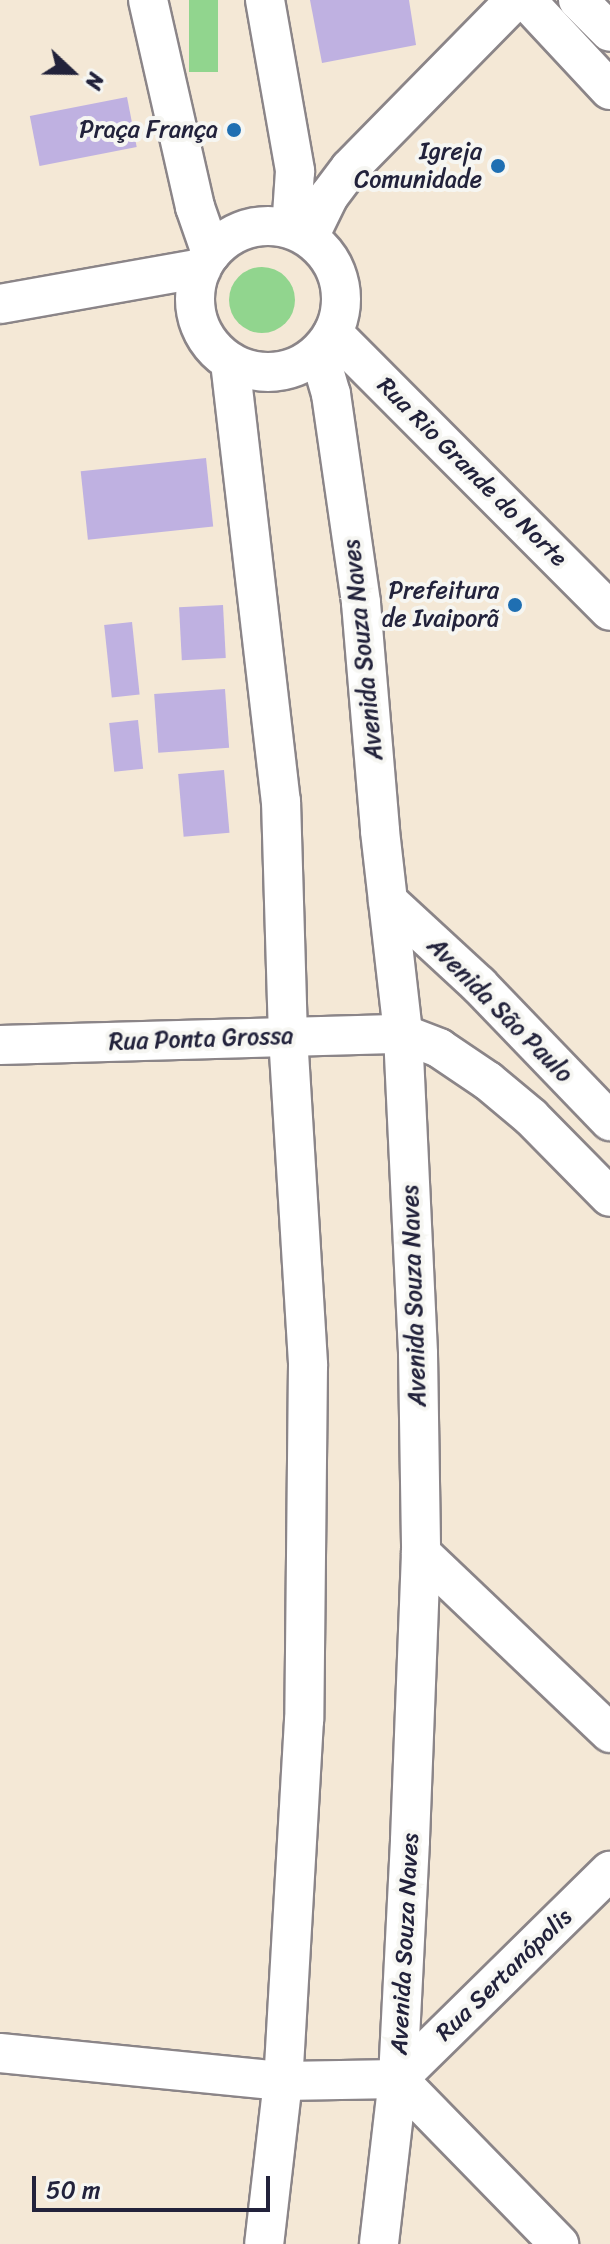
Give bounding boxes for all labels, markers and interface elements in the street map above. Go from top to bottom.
north arrow [32,32,112,112]
text: N [74,67,116,96]
place label: Praça França [79,116,218,144]
marker: Praça França [225,121,243,139]
place label: Igreja Comunidade [354,138,482,194]
marker: Igreja Comunidade [489,157,507,175]
street label: Rua Rio Grande do Norte [370,370,574,574]
street label: Avenida Souza Naves [337,538,389,762]
place label: Prefeitura de Ivaiporã [382,577,499,633]
marker: Prefeitura de Ivaiporã [506,596,524,614]
street label: Avenida São Paulo [421,931,579,1089]
street label: Rua Ponta Grossa [109,1021,293,1057]
street label: Avenida Souza Naves [396,1184,432,1408]
street label: Avenida Souza Naves [385,1832,425,2056]
street label: Rua Sertanópolis [430,1903,578,2047]
scale bar [36,2160,274,2210]
text: 50 m [46,2169,101,2211]

